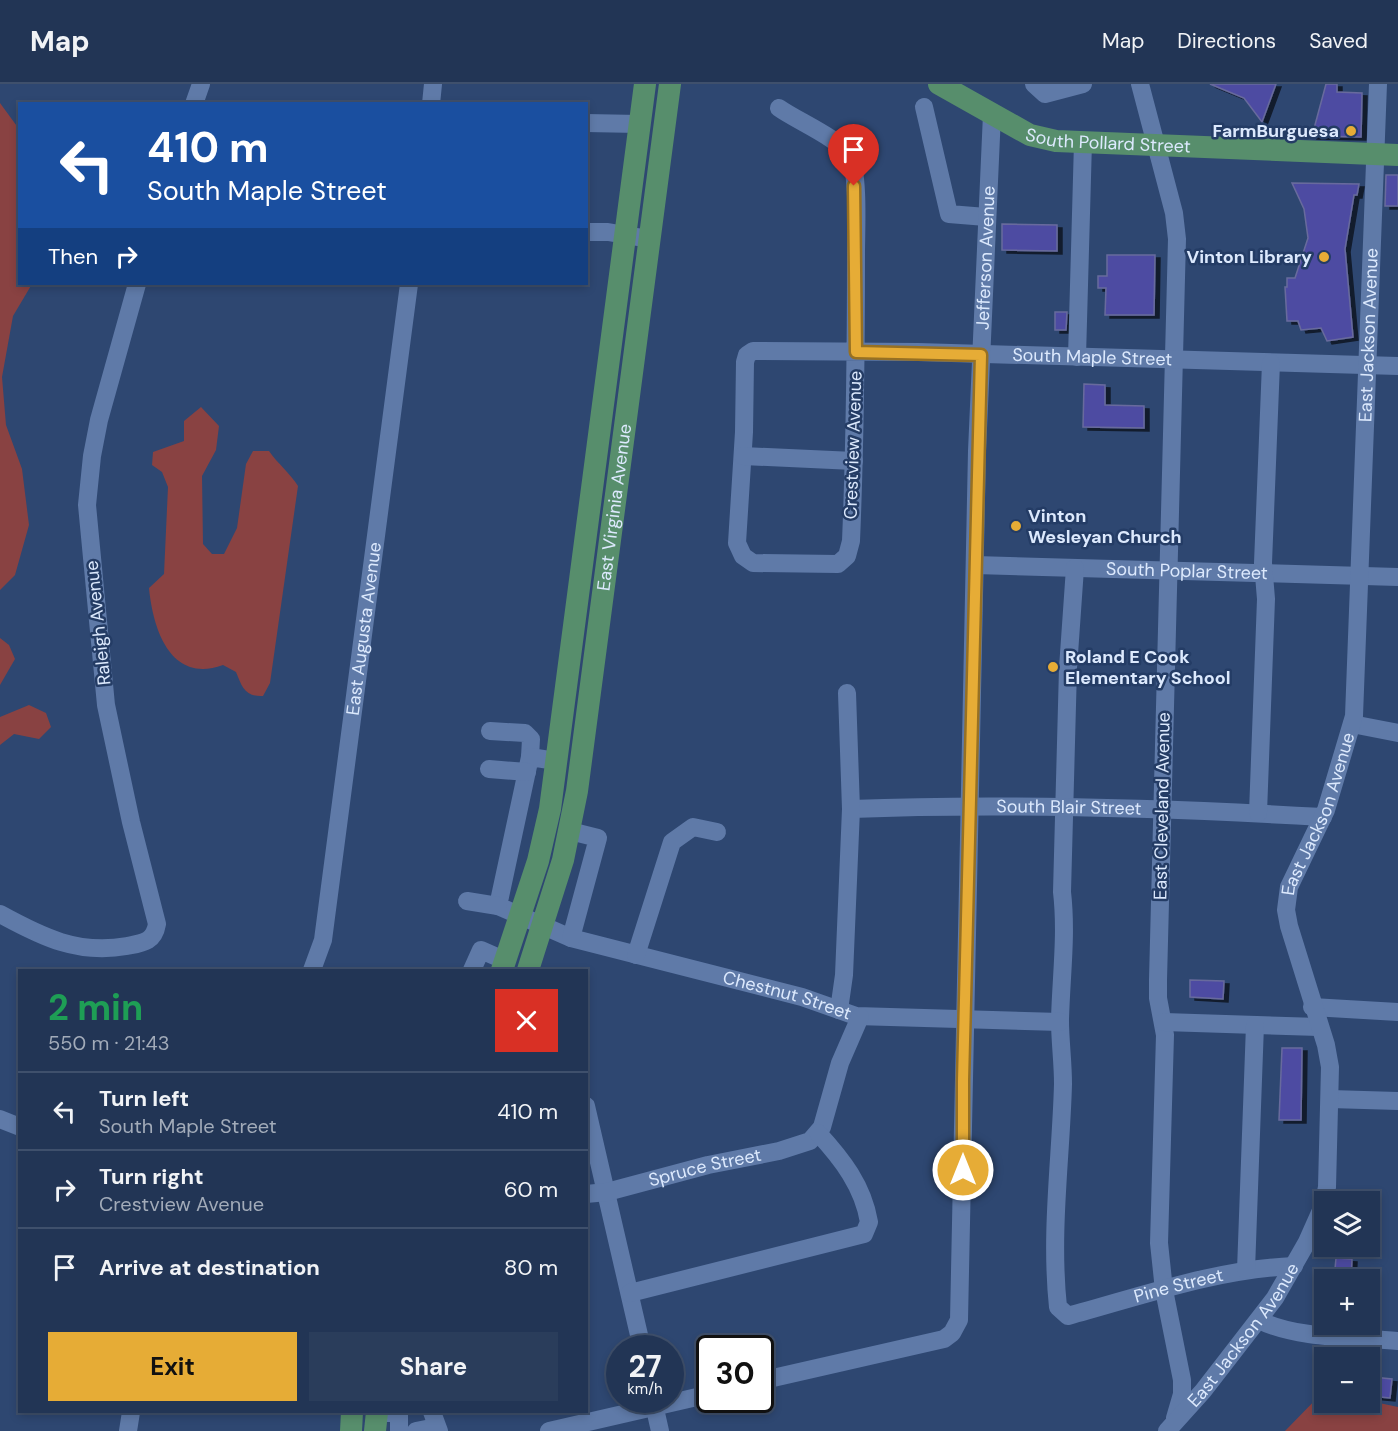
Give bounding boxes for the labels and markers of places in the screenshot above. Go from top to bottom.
place label: FarmBurguesa [1212,119,1339,143]
pin [828,124,879,186]
marker: FarmBurguesa [1344,124,1358,138]
place label: Vinton Library [1186,245,1312,269]
marker: Vinton Library [1317,250,1331,264]
place label: Vinton Wesleyan Church [1028,504,1182,549]
marker: Vinton Wesleyan Church [1009,519,1023,533]
place label: Roland E Cook Elementary School [1065,645,1231,690]
marker: Roland E Cook Elementary School [1046,660,1060,674]

